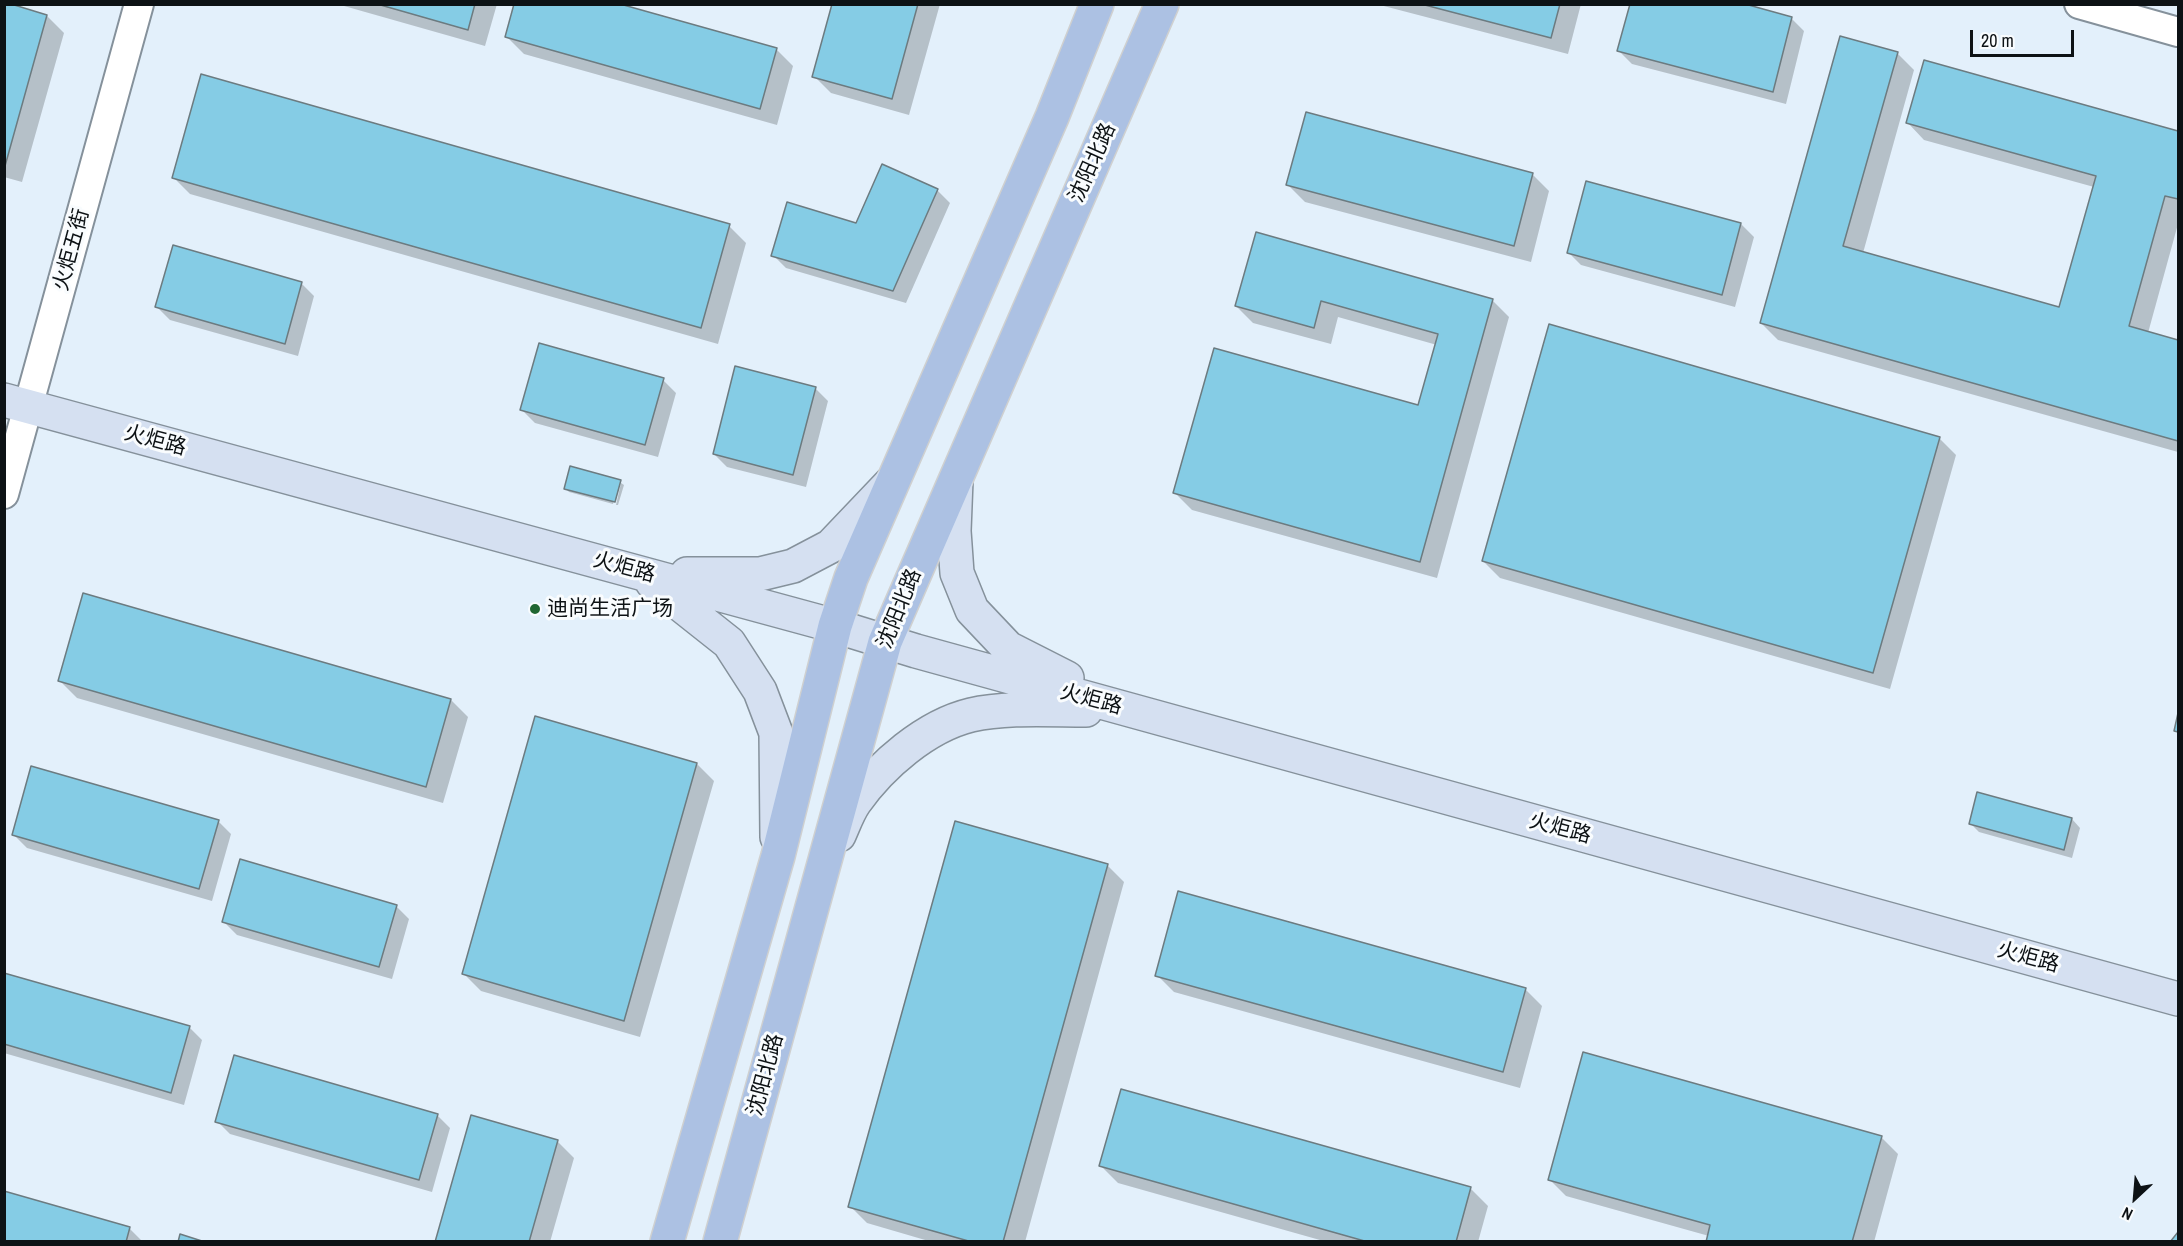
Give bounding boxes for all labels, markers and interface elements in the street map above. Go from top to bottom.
scale bar [1973,18,2076,56]
text: 20 m [1981,28,2014,53]
street label: 沈阳北路 [1064,120,1122,206]
street label: 火炬五街 [49,206,95,294]
street label: 火炬路 [121,421,189,461]
street label: 火炬路 [590,548,658,588]
street label: 沈阳北路 [873,565,927,653]
place label: 迪尚生活广场 [547,596,673,622]
marker: 迪尚生活广场 [528,602,542,616]
street label: 火炬路 [1057,680,1125,720]
street label: 火炬路 [1526,809,1594,849]
street label: 火炬路 [1994,938,2062,978]
street label: 沈阳北路 [743,1031,789,1119]
north arrow [2105,1168,2165,1228]
text: N [2118,1202,2136,1226]

